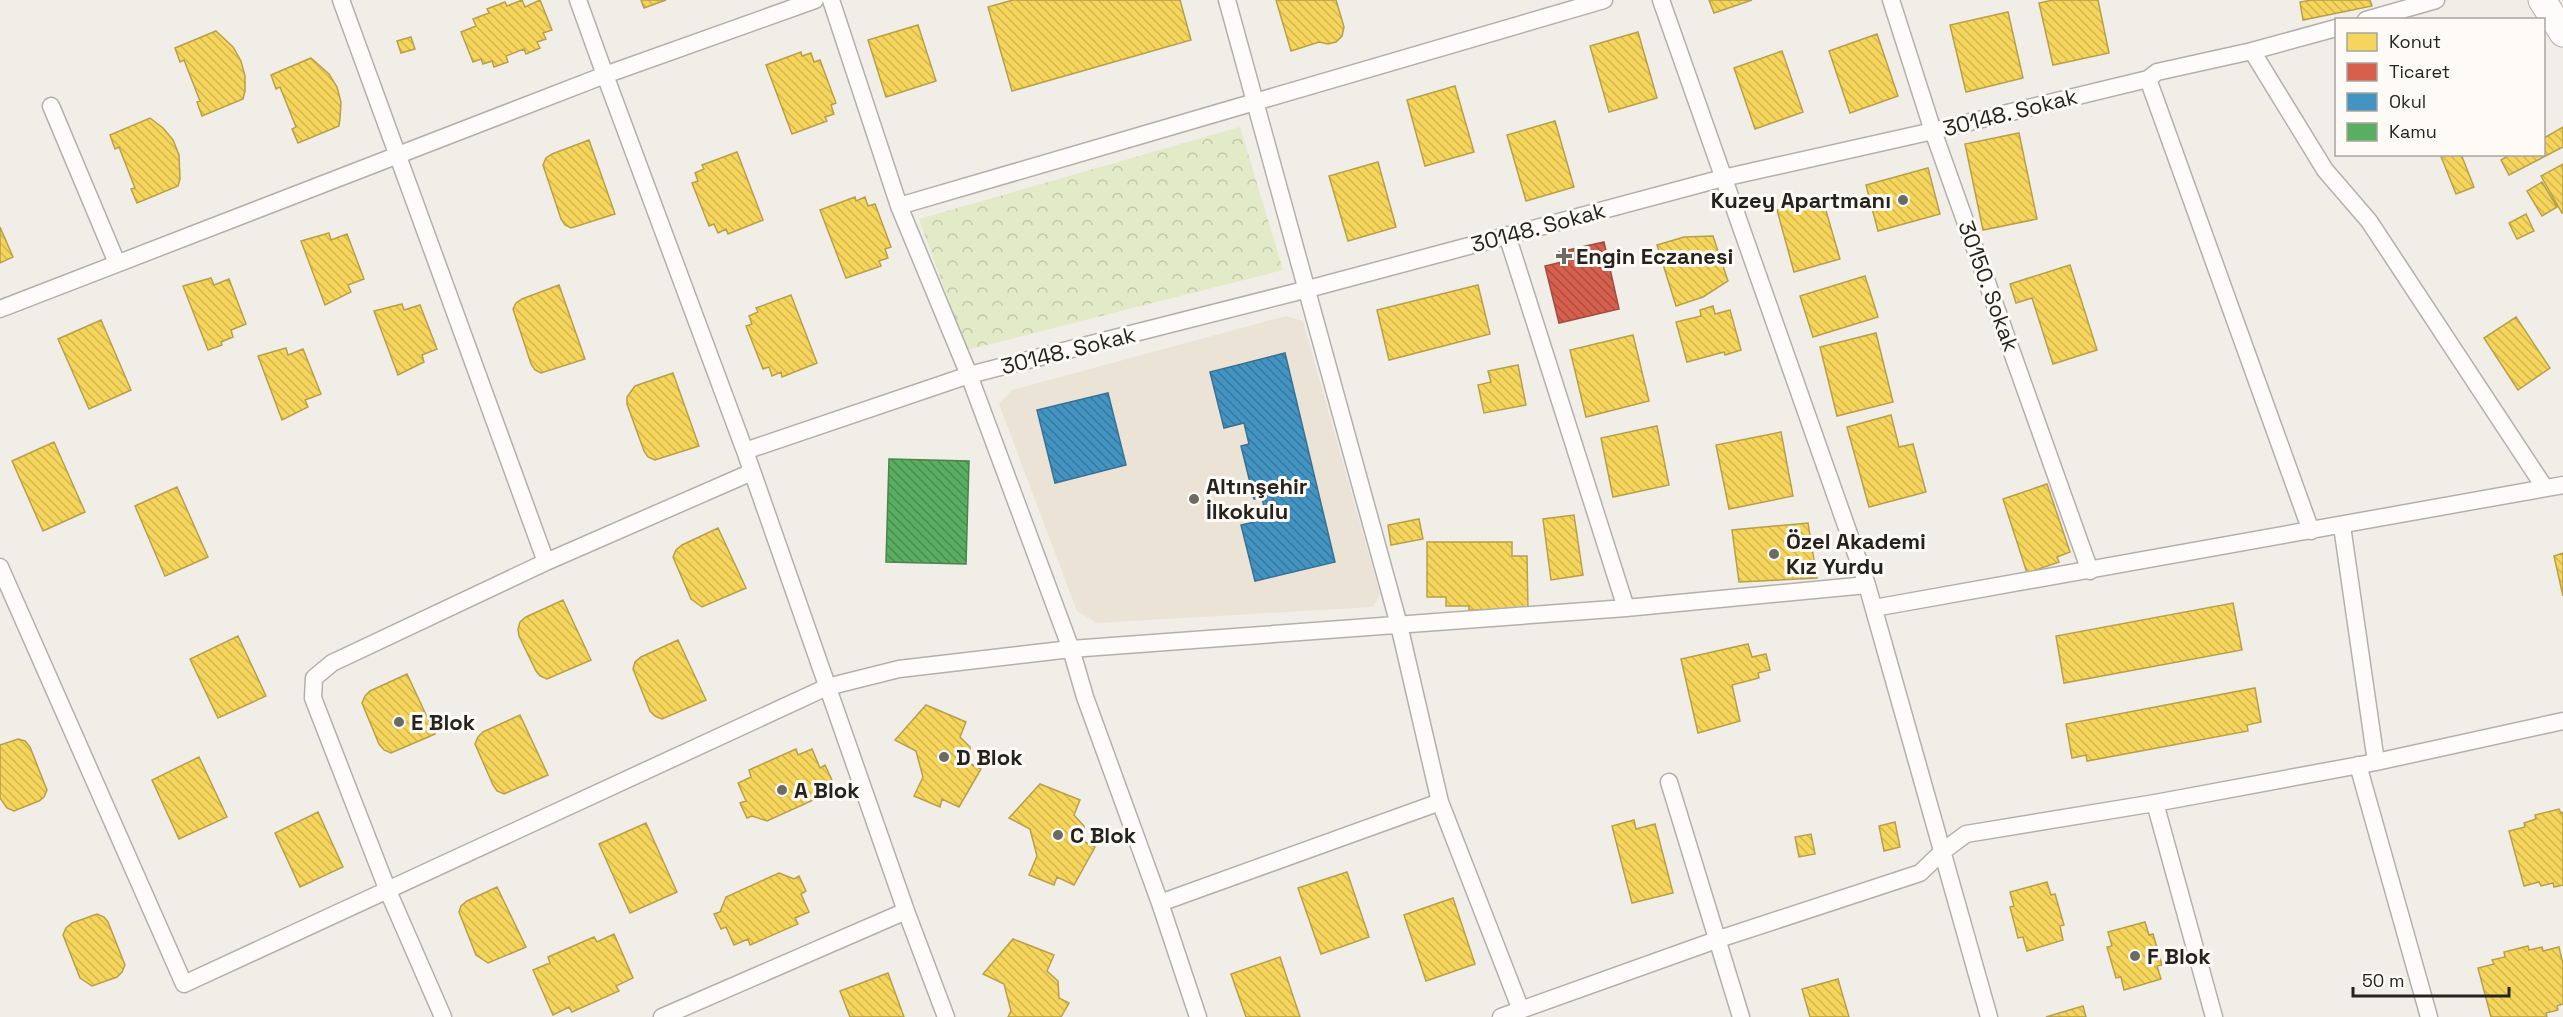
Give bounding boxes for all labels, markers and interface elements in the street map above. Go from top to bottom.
legend [2335,18,2545,156]
text: Konut [2389,30,2441,53]
text: Ticaret [2389,60,2450,83]
street label: 30148. Sokak [1940,82,2080,142]
text: Okul [2389,90,2426,113]
text: Kamu [2389,120,2437,143]
place label: Kuzey Apartmanı [1711,186,1891,214]
marker: Kuzey Apartmanı [1896,193,1910,207]
street label: 30148. Sokak [1468,196,1608,258]
street label: 30150. Sokak [1952,217,2026,355]
place label: Engin Eczanesi [1576,242,1733,270]
marker: Engin Eczanesi [1557,249,1571,263]
street label: 30148. Sokak [998,320,1138,380]
place label: Altınşehir İlkokulu [1206,472,1308,525]
marker: Altınşehir İlkokulu [1187,492,1201,506]
place label: Özel Akademi Kız Yurdu [1786,527,1926,580]
marker: Özel Akademi Kız Yurdu [1767,547,1781,561]
place label: E Blok [411,708,476,736]
marker: E Blok [392,715,406,729]
place label: D Blok [956,743,1023,771]
marker: D Blok [937,750,951,764]
place label: A Blok [794,776,860,804]
marker: A Blok [775,783,789,797]
place label: C Blok [1070,821,1137,849]
marker: C Blok [1051,828,1065,842]
place label: F Blok [2147,942,2211,970]
marker: F Blok [2128,949,2142,963]
scale bar [2353,960,2509,998]
text: 50 m [2362,969,2404,992]

